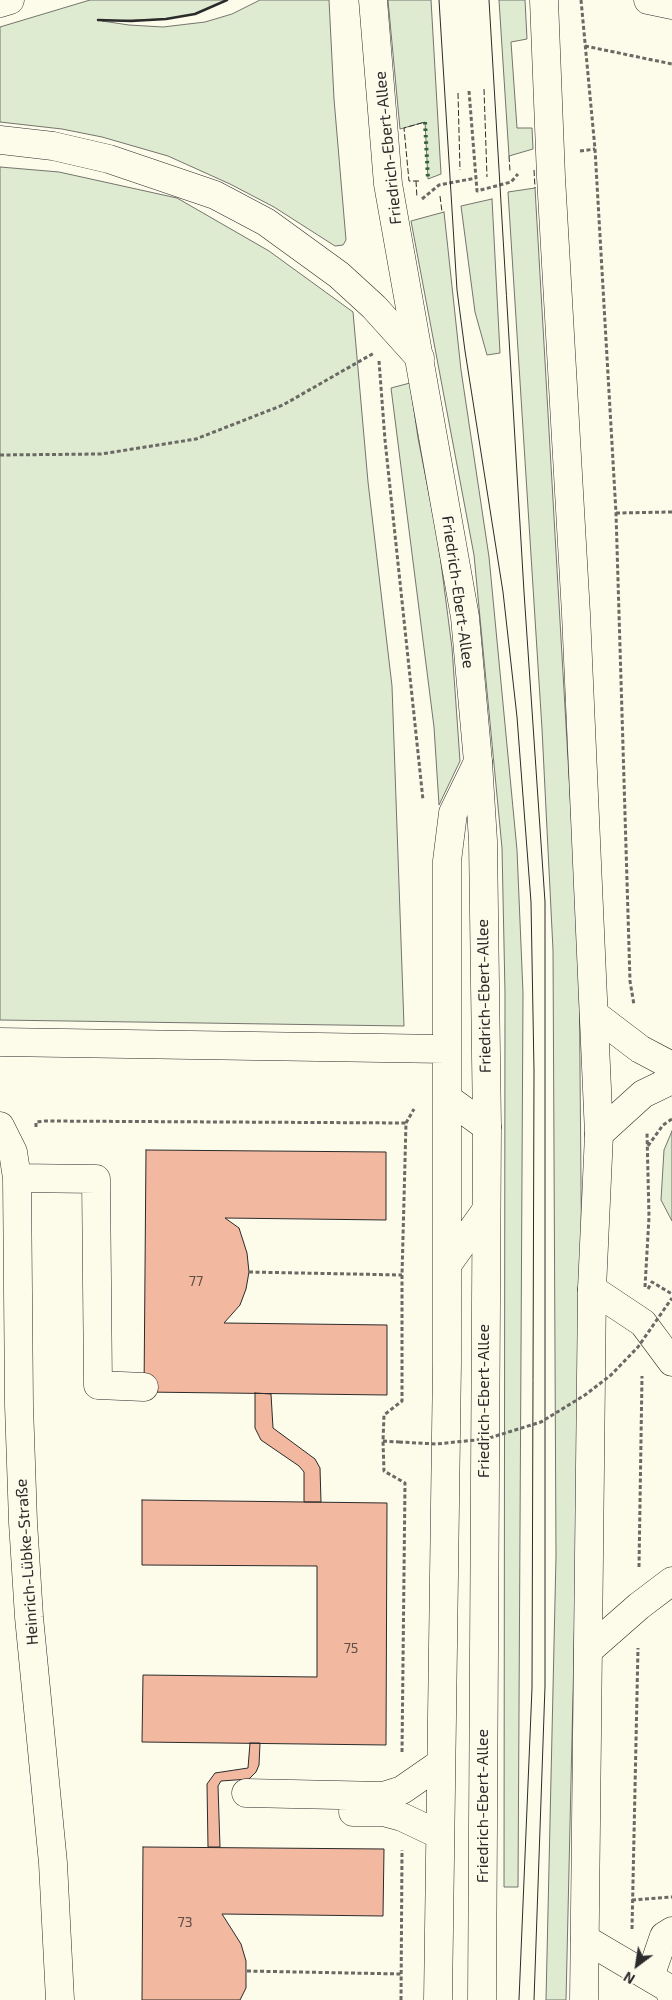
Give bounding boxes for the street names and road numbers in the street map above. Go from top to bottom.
street label: Friedrich-Ebert-Allee [370,70,406,226]
street label: Friedrich-Ebert-Allee [438,514,478,670]
street label: Friedrich-Ebert-Allee [473,919,495,1073]
street label: Friedrich-Ebert-Allee [474,1324,494,1478]
street label: Heinrich-Lübke-Straße [12,1478,42,1646]
street label: Friedrich-Ebert-Allee [473,1729,493,1883]

